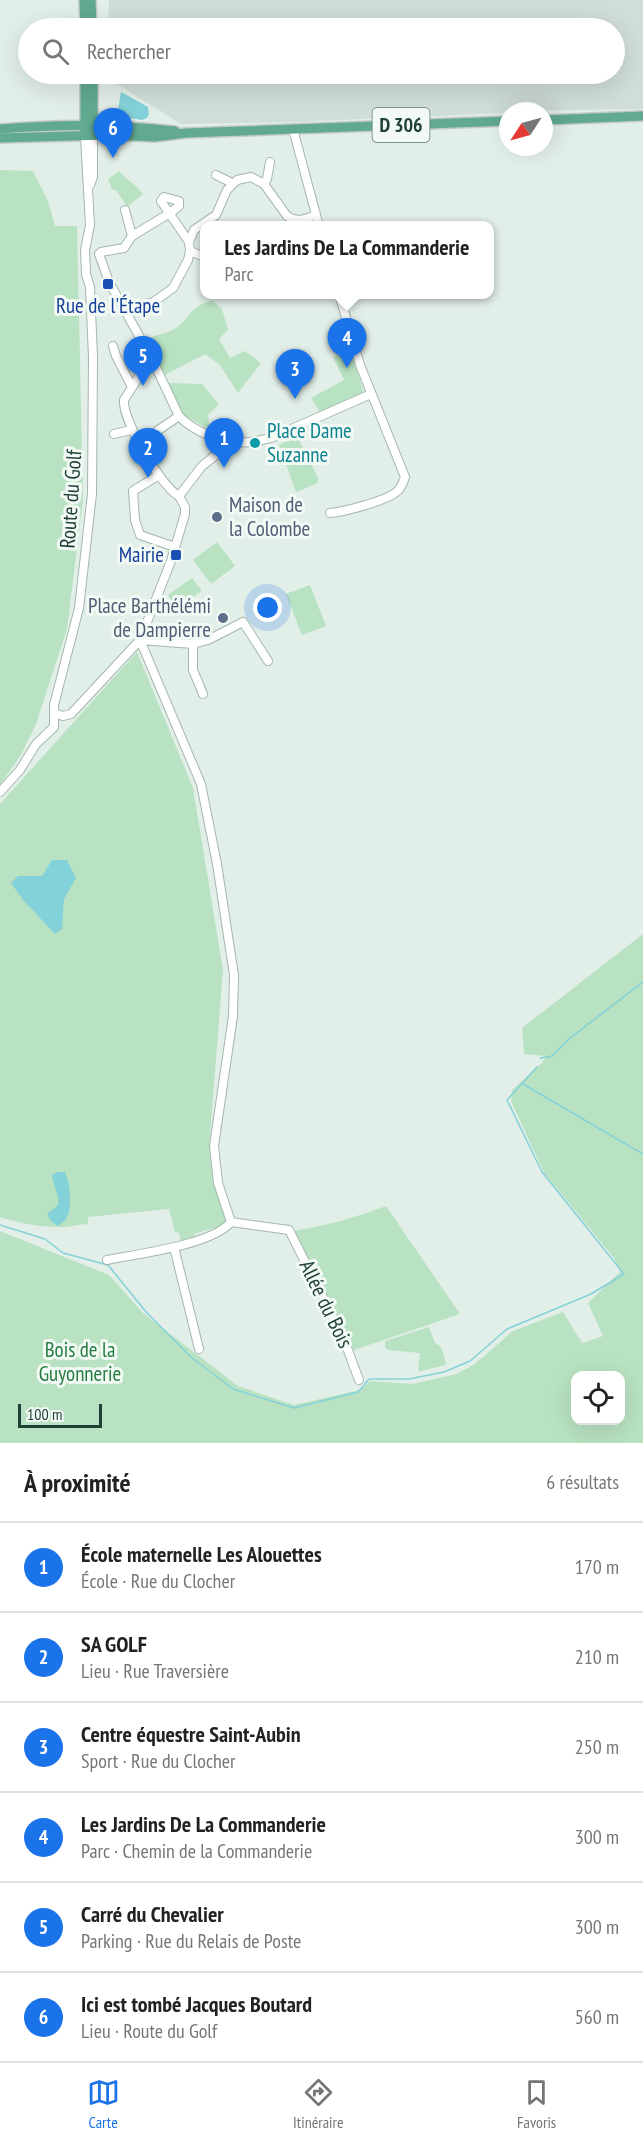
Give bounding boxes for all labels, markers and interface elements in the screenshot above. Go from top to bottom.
search box [18,18,625,84]
icon: search [39,35,72,68]
text: Rechercher [87,37,171,65]
north arrow [499,102,553,156]
pin: 6 [94,108,132,158]
road number: D 306 [372,108,430,142]
popup [200,221,494,299]
text: Les Jardins De La Commanderie [225,233,469,261]
text: Parc [225,261,254,287]
marker: Rue de l'Étape [101,277,115,291]
place label: Rue de l'Étape [56,292,160,319]
pin: 4 [328,318,366,368]
pin: 5 [124,336,162,386]
pin: 3 [276,350,314,399]
place label: Place Dame Suzanne [267,417,352,468]
pin: 1 [204,418,244,468]
pin: 2 [128,428,168,478]
marker: Place Dame Suzanne [248,436,262,450]
street label: Route du Golf [54,448,87,549]
place label: Maison de la Colombe [229,491,310,542]
marker: Maison de la Colombe [210,510,224,524]
place label: Mairie [119,541,164,568]
marker: Mairie [169,548,183,562]
place label: Place Barthélémi de Dampierre [88,592,211,643]
your location [253,593,282,622]
marker: Place Barthélémi de Dampierre [216,611,230,625]
street label: Allée du Bois [294,1255,359,1352]
park label: Bois de la Guyonnerie [39,1336,121,1387]
map controls [571,1371,625,1425]
button: locate [571,1371,625,1425]
scale bar [18,1401,102,1428]
text: 100 m [27,1404,62,1424]
text: À proximité [24,1466,131,1499]
text: 6 résultats [546,1469,619,1495]
text: École maternelle Les Alouettes [81,1540,322,1568]
text: 1 [39,1554,48,1580]
text: 170 m [575,1554,619,1580]
text: École · Rue du Clocher [81,1568,235,1594]
text: SA GOLF [81,1630,147,1658]
text: 2 [39,1644,48,1670]
text: 210 m [575,1644,619,1670]
text: Lieu · Rue Traversière [81,1658,229,1684]
text: Centre équestre Saint-Aubin [81,1720,301,1748]
text: 3 [39,1734,48,1760]
text: 250 m [575,1734,619,1760]
text: Sport · Rue du Clocher [81,1748,236,1774]
text: Les Jardins De La Commanderie [81,1810,326,1838]
text: 4 [39,1824,48,1850]
text: 300 m [575,1824,619,1850]
text: Parc · Chemin de la Commanderie [81,1838,312,1864]
text: Carré du Chevalier [81,1900,224,1928]
text: 5 [39,1914,48,1940]
text: 300 m [575,1914,619,1940]
text: Parking · Rue du Relais de Poste [81,1928,301,1954]
text: Ici est tombé Jacques Boutard [81,1990,312,2018]
text: 6 [39,2004,48,2030]
text: 560 m [575,2004,619,2030]
text: Lieu · Route du Golf [81,2018,217,2044]
tab: Carte [87,2076,120,2132]
tab: Itinéraire [293,2076,344,2132]
tab: Favoris [517,2076,556,2132]

